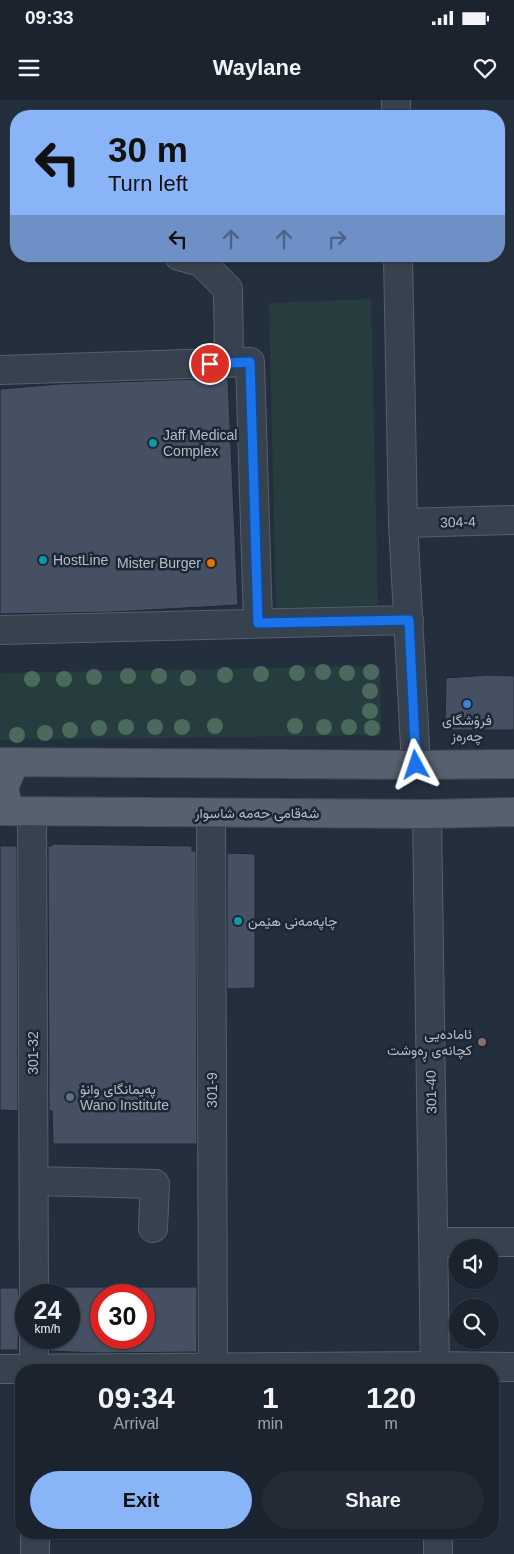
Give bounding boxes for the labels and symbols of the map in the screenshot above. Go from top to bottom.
pin [189,343,231,385]
place label: Jaff Medical Complex [163,427,237,459]
marker: Jaff Medical Complex [147,437,159,449]
street label: 304-4 [440,513,476,531]
place label: HostLine [53,552,108,568]
marker: HostLine [37,554,49,566]
place label: Mister Burger [117,555,201,571]
marker: Mister Burger [205,557,217,569]
marker: فرۆشگای چەرەز [461,698,473,710]
place label: فرۆشگای چەرەز [442,712,492,746]
position arrow [389,738,441,790]
street label: شەقامی حەمە شاسوار [194,805,319,822]
place label: چاپەمەنی هێمن [248,913,337,931]
marker: چاپەمەنی هێمن [232,915,244,927]
place label: ئامادەیی کچانەی ڕەوشت [387,1026,472,1062]
street label: 301-32 [25,1031,41,1075]
marker: ئامادەیی کچانەی ڕەوشت [476,1036,488,1048]
street label: 301-40 [423,1070,439,1114]
street label: 301-9 [204,1072,220,1108]
place label: پەیمانگای وانۆ Wano Institute [80,1081,169,1113]
marker: پەیمانگای وانۆ Wano Institute [64,1091,76,1103]
speed limit sign: 30 [90,1284,155,1349]

